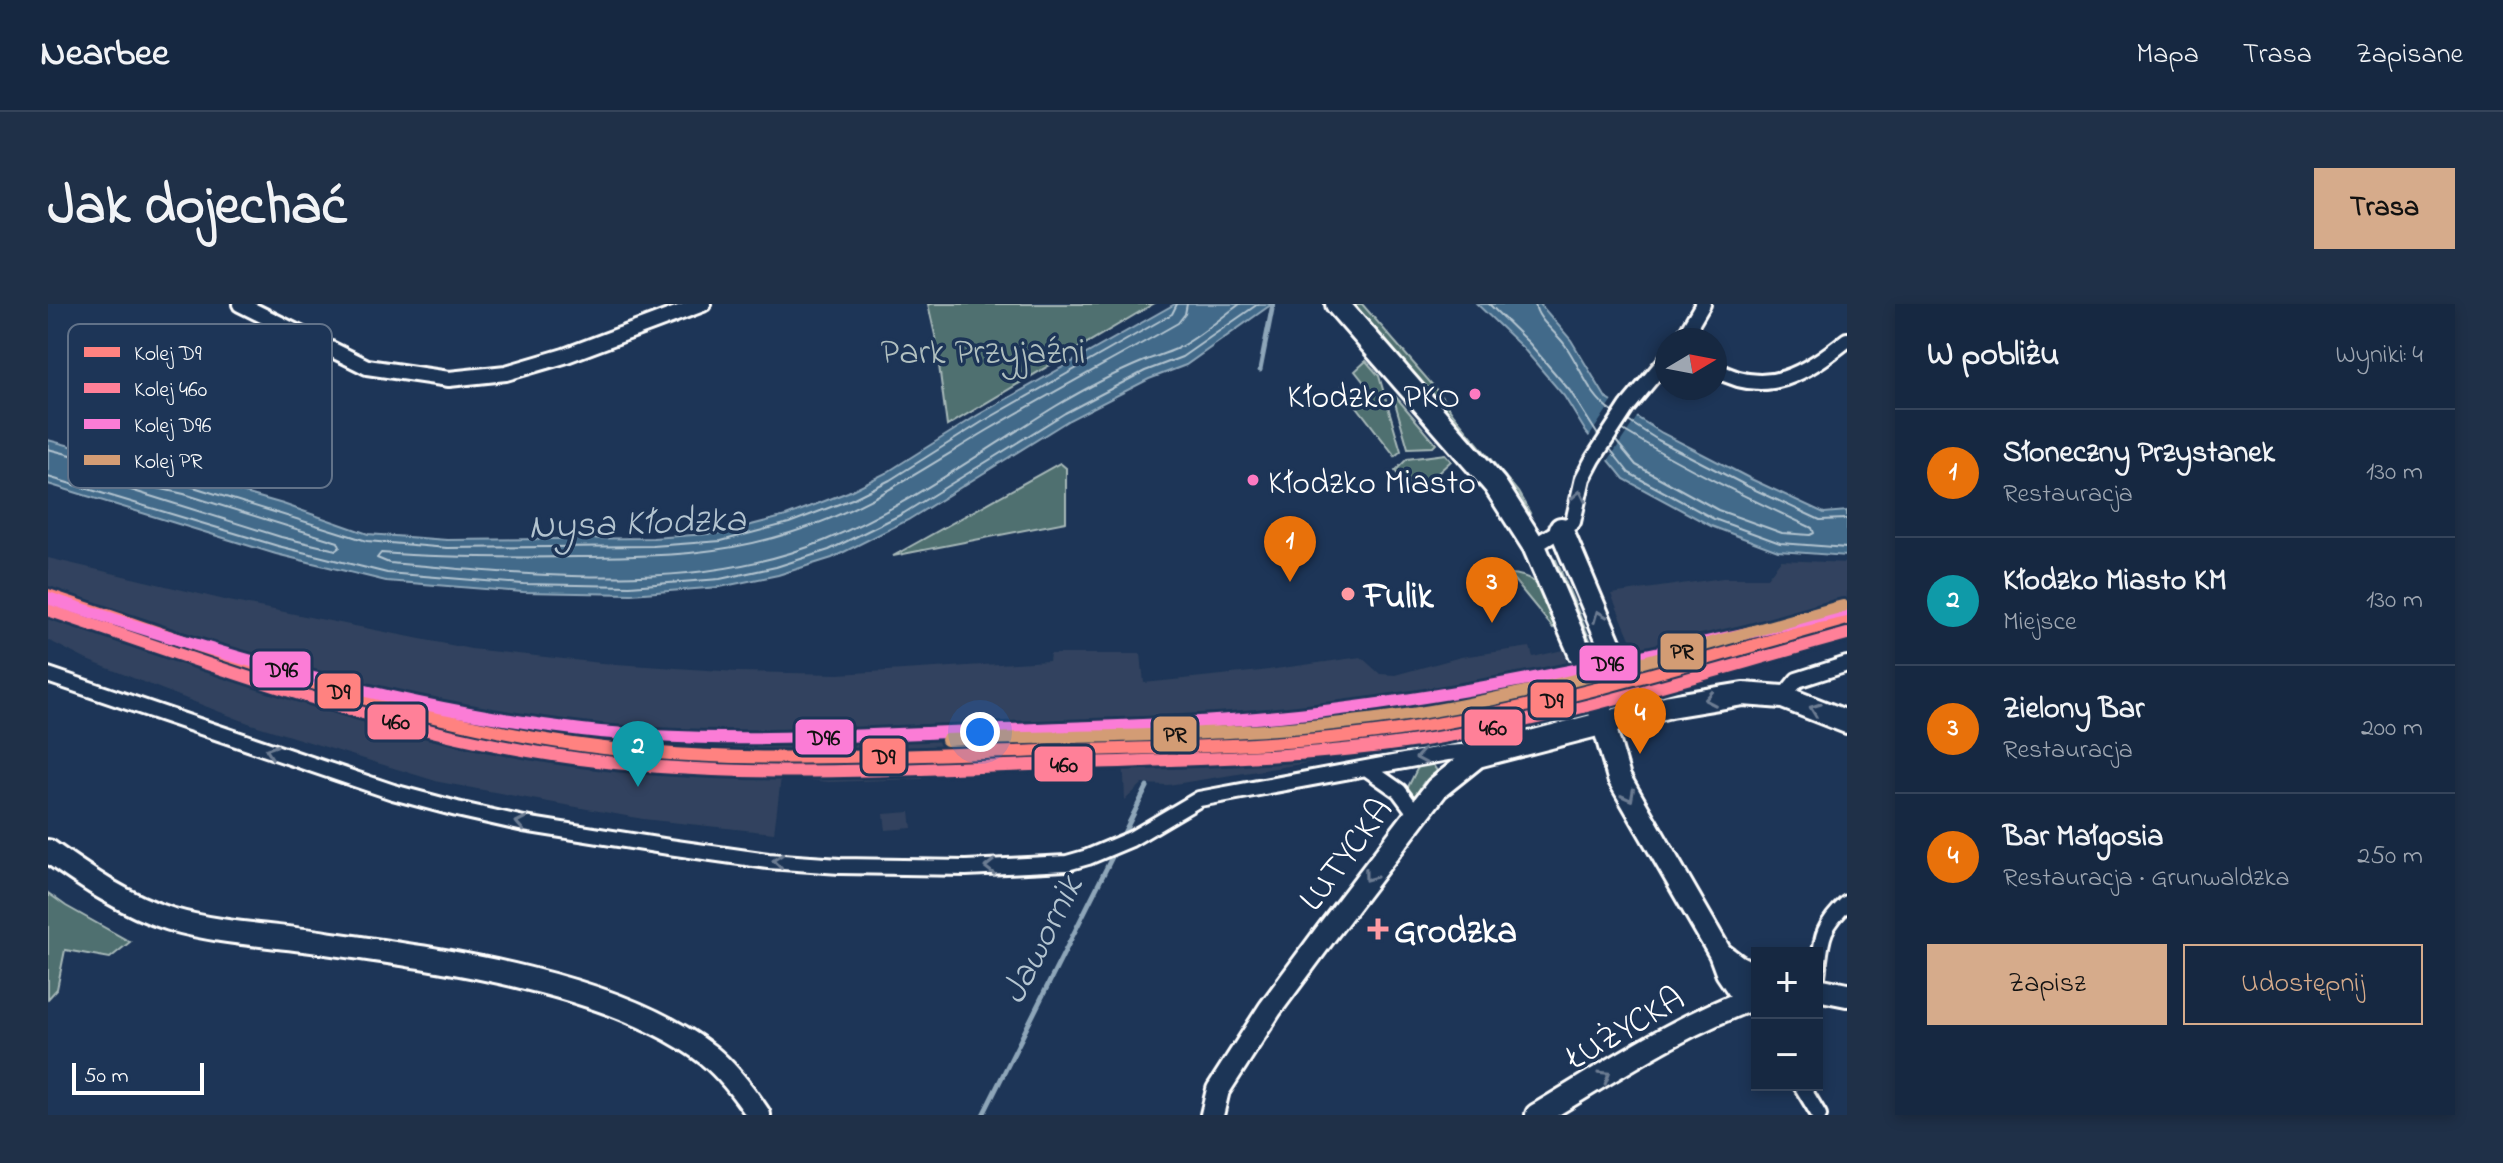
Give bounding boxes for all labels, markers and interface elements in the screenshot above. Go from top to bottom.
text: Nearbee [40,27,169,83]
text: Mapa [2136,35,2199,76]
text: Trasa [2243,35,2312,76]
text: Zapisane [2356,35,2463,76]
text: Jak dojechać [48,168,346,249]
button: Trasa [2314,168,2455,249]
legend [68,324,332,488]
park label: Park Przyjaźni [881,328,1085,381]
north arrow [1655,328,1727,400]
text: W pobliżu [1927,331,2059,381]
text: Wyniki: 4 [2335,337,2423,375]
text: Kolej D9 [134,339,202,371]
place label: Kłodzko PKO [1287,374,1460,424]
text: Kolej 460 [134,375,207,407]
marker: Kłodzko PKO [1467,386,1483,402]
text: Kolej D96 [134,411,212,443]
text: Słoneczny Przystanek [2003,432,2275,476]
text: Kolej PR [134,447,203,479]
text: 1 [1949,454,1957,492]
text: 130 m [2366,454,2423,492]
place label: Kłodzko Miasto [1268,460,1476,510]
marker: Kłodzko Miasto [1245,472,1261,488]
text: Restauracja [2003,476,2133,514]
one-way arrow [1570,490,1587,504]
water label: Nysa Kłodzka [528,493,747,557]
pin: 1 [1264,516,1316,582]
pin: 3 [1466,557,1518,623]
text: Kłodzko Miasto KM [2003,560,2227,604]
place label: Fulik [1362,572,1435,625]
text: 2 [1947,582,1959,620]
text: 130 m [2366,582,2423,620]
marker: Fulik [1339,585,1357,603]
text: Miejsce [2003,604,2077,642]
one-way arrow [1592,610,1608,624]
line badge: PR [1659,632,1705,671]
text: PR [1670,638,1695,670]
line badge: D96 [1578,644,1639,682]
line badge: D96 [251,650,312,689]
text: D96 [1591,650,1625,682]
text: D96 [265,656,299,688]
line badge: D9 [316,672,362,710]
text: D9 [327,678,351,710]
line badge: D9 [1529,681,1575,719]
text: D9 [1540,687,1564,719]
pin: 4 [1614,688,1666,754]
text: Zielony Bar [2003,688,2144,732]
one-way arrow [1703,689,1717,706]
line badge: 460 [366,703,427,741]
one-way arrow [1809,703,1823,719]
text: 460 [382,708,411,740]
line badge: 460 [1463,708,1524,747]
text: 3 [1948,710,1958,748]
text: 200 m [2361,710,2423,748]
your location [960,712,1000,752]
text: 460 [1479,714,1508,746]
line badge: PR [1152,715,1198,753]
line badge: D96 [794,718,855,756]
pin: 2 [612,721,664,787]
text: PR [1163,721,1188,753]
text: D96 [807,724,841,756]
text: Restauracja [2003,732,2133,770]
line badge: D9 [861,737,907,775]
text: D9 [872,743,896,775]
one-way arrow [265,744,279,760]
line badge: 460 [1033,745,1094,783]
one-way arrow [1415,748,1428,765]
text: 460 [1050,751,1079,783]
street label: LUTYCKA [1287,788,1408,924]
one-way arrow [1619,788,1634,802]
one-way arrow [514,815,528,832]
text: Bar Małgosia [2003,816,2163,860]
text: 4 [1948,838,1958,876]
text: 250 m [2357,838,2423,876]
one-way arrow [771,853,784,870]
one-way arrow [983,859,996,876]
text: Restauracja · Grunwaldzka [2003,860,2290,898]
water label: Jawornik [987,866,1100,1015]
one-way arrow [1364,867,1379,881]
place label: Grodzka [1394,907,1517,960]
marker: Grodzka [1369,920,1387,938]
button: Zapisz [1927,944,2167,1025]
button: Udostępnij [2183,944,2423,1025]
map controls [1751,947,1823,1091]
button: + [1751,947,1823,1019]
street label: ŁUŻYCKA [1556,974,1696,1086]
button: − [1751,1019,1823,1091]
scale bar [72,1059,204,1095]
text: 50 m [84,1061,129,1093]
one-way arrow [1596,1070,1611,1085]

